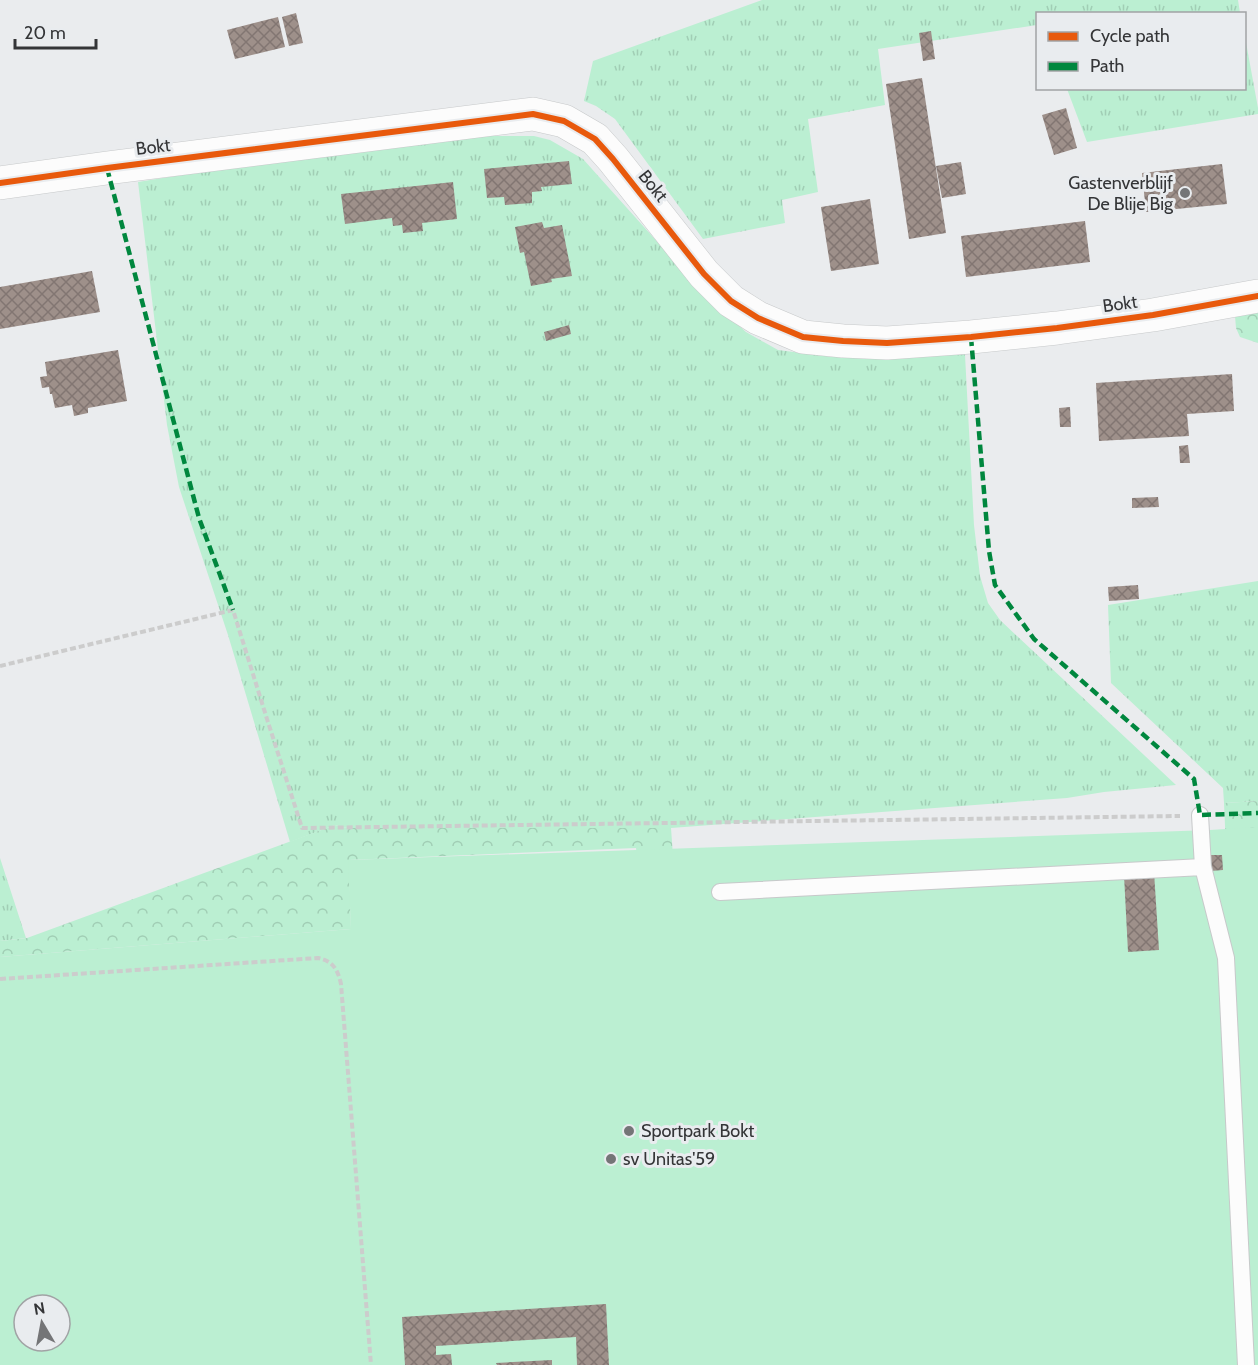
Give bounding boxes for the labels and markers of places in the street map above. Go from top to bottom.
place label: Gastenverblijf De Blije Big [1068,172,1174,215]
marker: Gastenverblijf De Blije Big [1178,186,1192,200]
place label: Sportpark Bokt [641,1120,754,1142]
marker: Sportpark Bokt [622,1124,636,1138]
place label: sv Unitas'59 [623,1148,715,1170]
marker: sv Unitas'59 [604,1152,618,1166]

